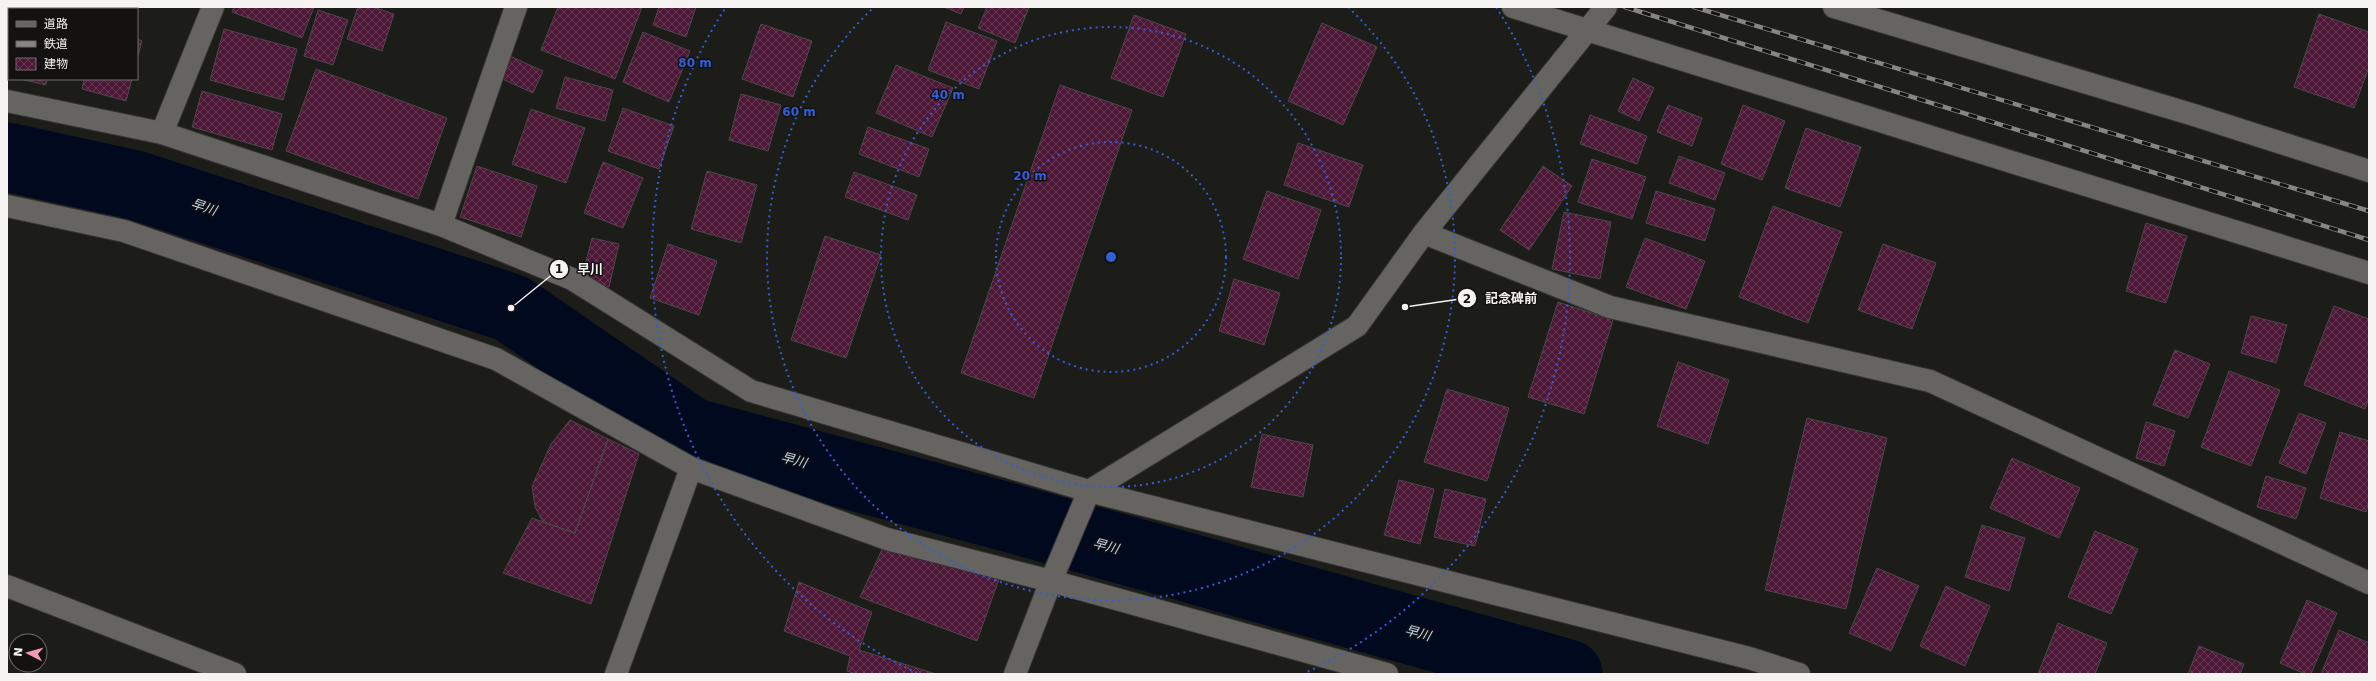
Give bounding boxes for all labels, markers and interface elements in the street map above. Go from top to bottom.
legend [8,8,138,80]
text: 道路 [44,17,68,31]
text: 鉄道 [44,37,68,51]
text: 80 m [678,56,712,70]
text: 建物 [44,57,68,71]
text: 40 m [931,88,965,102]
text: 60 m [782,105,816,119]
text: 20 m [1013,169,1047,183]
water label: 早川 [189,196,221,219]
centre of rings [1104,250,1118,264]
callout: 早川 [549,257,611,282]
text: 1 [555,262,563,276]
text: 早川 [577,262,603,277]
callout: 記念碑前 [1457,286,1545,311]
text: 記念碑前 [1485,291,1537,306]
text: 2 [1463,292,1471,306]
water label: 早川 [779,449,810,471]
water label: 早川 [1091,535,1122,557]
water label: 早川 [1403,622,1434,644]
north arrow [8,633,48,673]
text: N [12,647,25,657]

